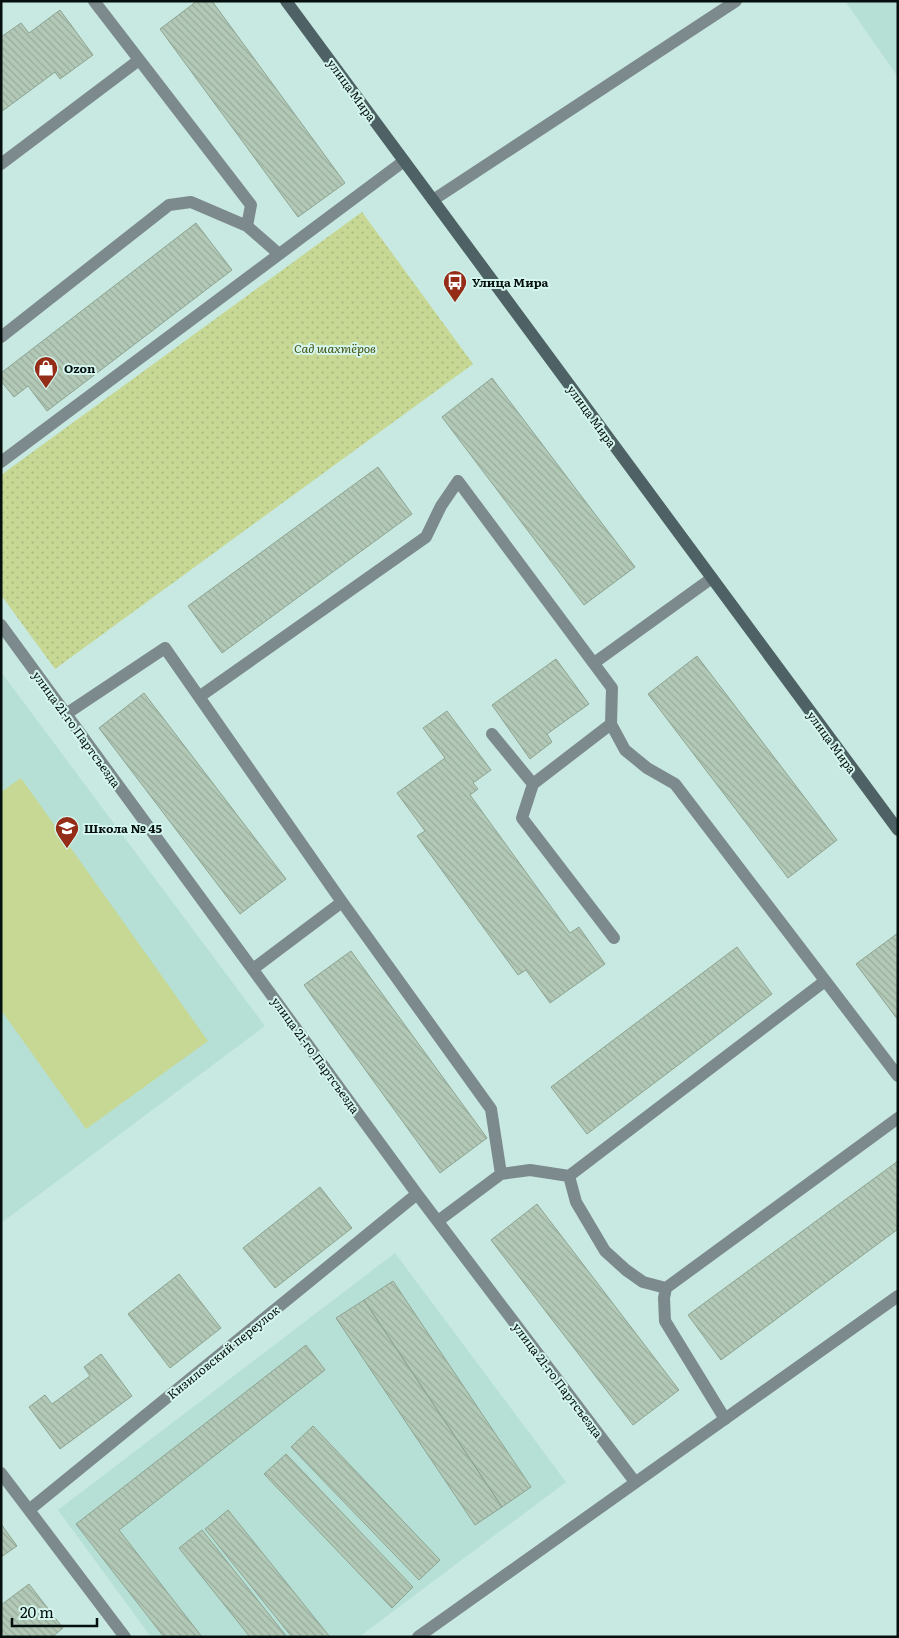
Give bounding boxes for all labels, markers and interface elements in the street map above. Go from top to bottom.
street label: улица Мира [323,55,381,125]
bus stop icon: Улица Мира [442,269,468,303]
place label: Улица Мира [472,273,549,291]
park label: Сад шахтёров [294,339,376,357]
shop icon: Ozon [33,355,59,389]
place label: Ozon [64,359,96,377]
street label: улица Мира [563,381,621,451]
street label: улица 21-го Партсъезда [29,667,126,791]
street label: улица Мира [803,707,861,777]
school or university icon: Школа № 45 [54,815,80,849]
place label: Школа № 45 [84,819,163,837]
street label: улица 21-го Партсъезда [268,993,365,1117]
street label: Кизиловский переулок [163,1301,283,1403]
street label: улица 21-го Партсъезда [509,1319,608,1442]
scale bar [12,1596,98,1628]
text: 20 m [20,1600,54,1623]

